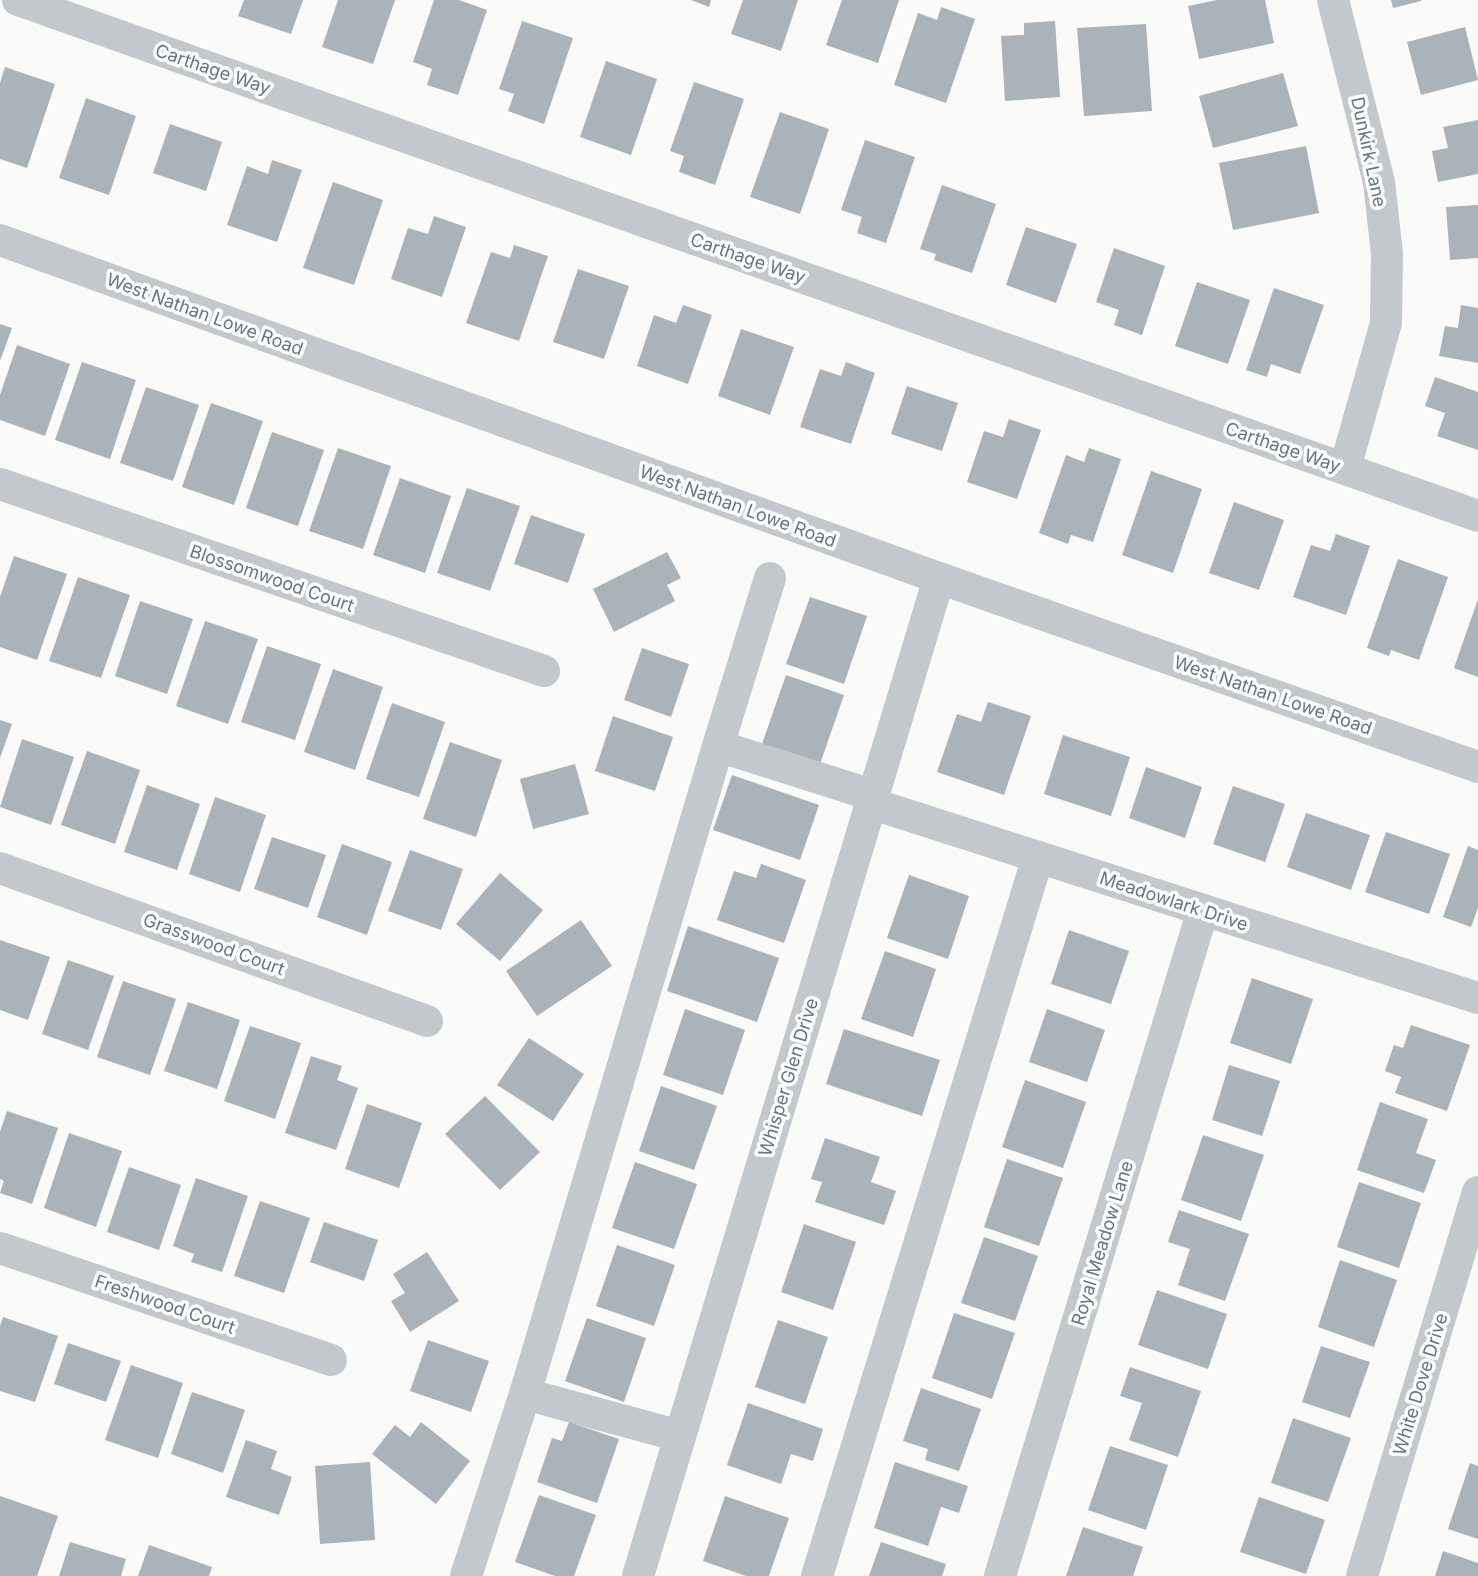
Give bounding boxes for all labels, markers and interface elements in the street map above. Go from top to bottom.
street label: Carthage Way [153,39,273,99]
street label: Dunkirk Lane [1347,95,1391,209]
street label: Carthage Way [688,228,808,288]
street label: West Nathan Lowe Road [104,269,306,359]
street label: Carthage Way [1223,417,1343,477]
street label: West Nathan Lowe Road [637,461,839,551]
street label: Blossomwood Court [187,540,357,616]
street label: West Nathan Lowe Road [1171,651,1375,739]
street label: Meadowlark Drive [1097,867,1251,935]
street label: Grasswood Court [140,909,288,979]
street label: Whisper Glen Drive [754,995,822,1159]
street label: Royal Meadow Lane [1067,1158,1137,1328]
street label: Freshwood Court [92,1270,238,1338]
street label: White Dove Drive [1388,1310,1452,1458]

